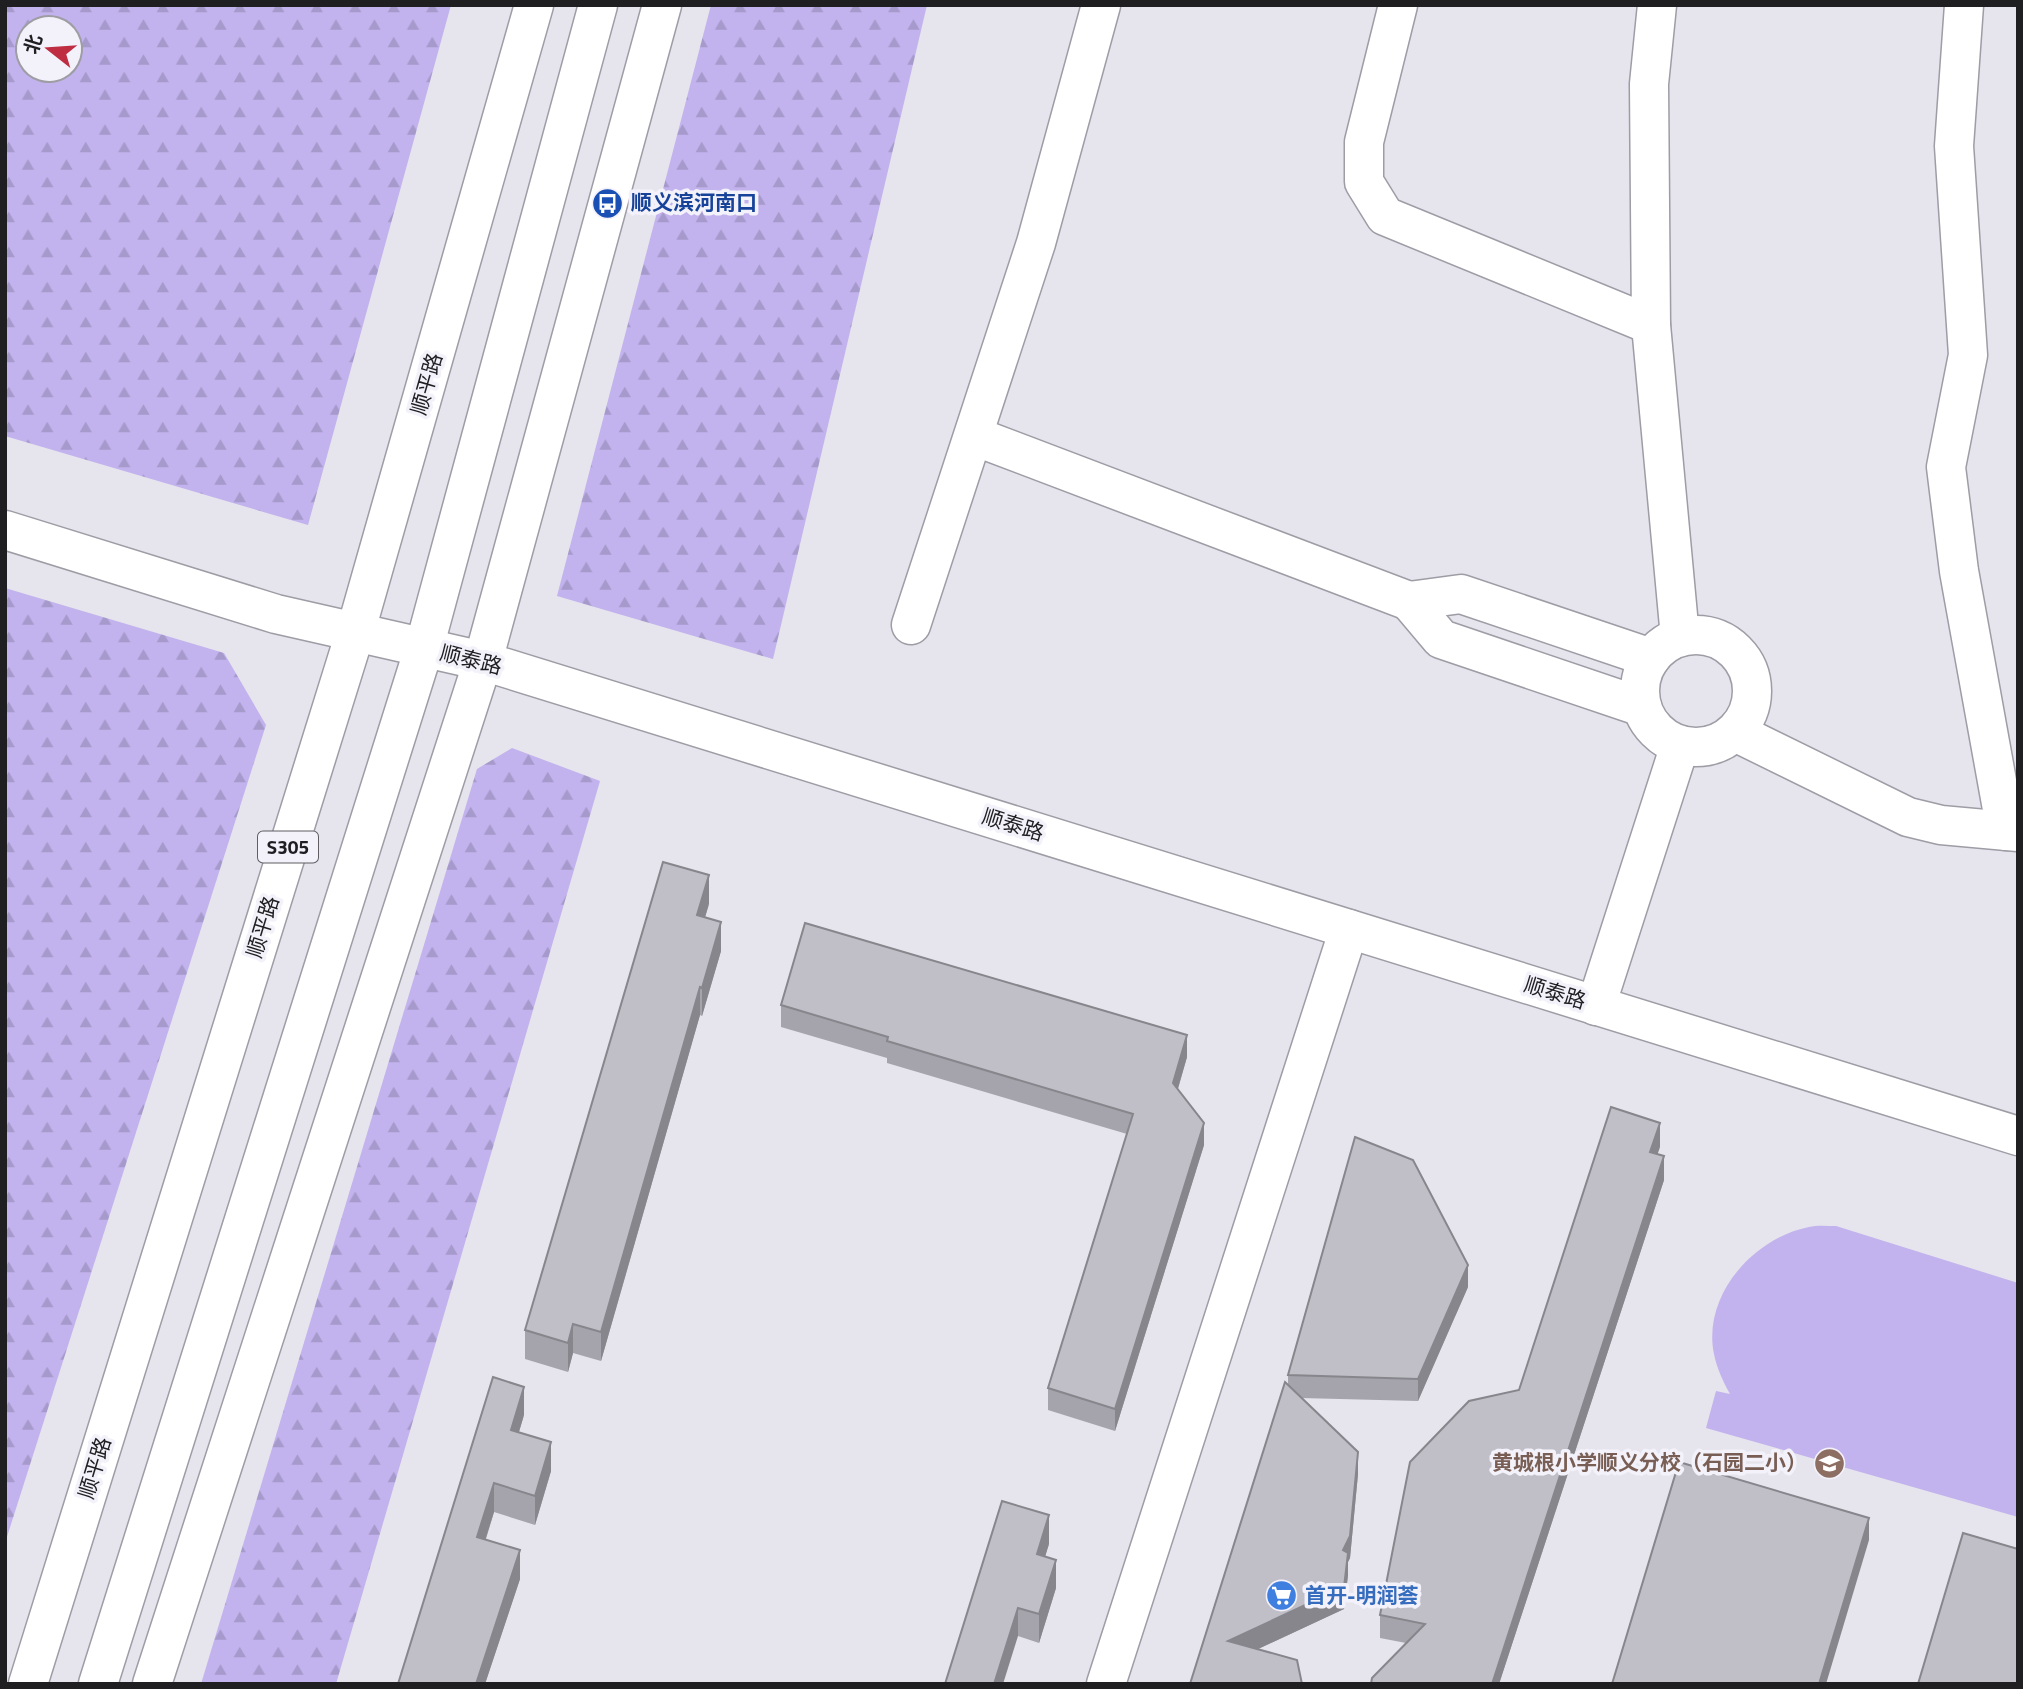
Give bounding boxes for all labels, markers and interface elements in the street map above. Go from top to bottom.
north arrow [14,14,84,84]
text: 北 [16,31,49,57]
bus stop icon: 顺义滨河南口 [591,186,625,220]
place label: 顺义滨河南口 [631,186,757,218]
street label: 顺平路 [402,349,450,418]
street label: 顺泰路 [437,636,506,682]
street label: 顺泰路 [978,800,1048,849]
road number: S305 [258,832,318,862]
street label: 顺平路 [238,892,287,962]
street label: 顺泰路 [1520,968,1590,1017]
street label: 顺平路 [70,1433,119,1503]
place label: 黄城根小学顺义分校（石园二小） [1492,1446,1807,1478]
school or university icon: 黄城根小学顺义分校（石园二小） [1813,1446,1847,1480]
supermarket icon: 首开-明润荟 [1265,1579,1299,1613]
place label: 首开-明润荟 [1305,1579,1419,1611]

